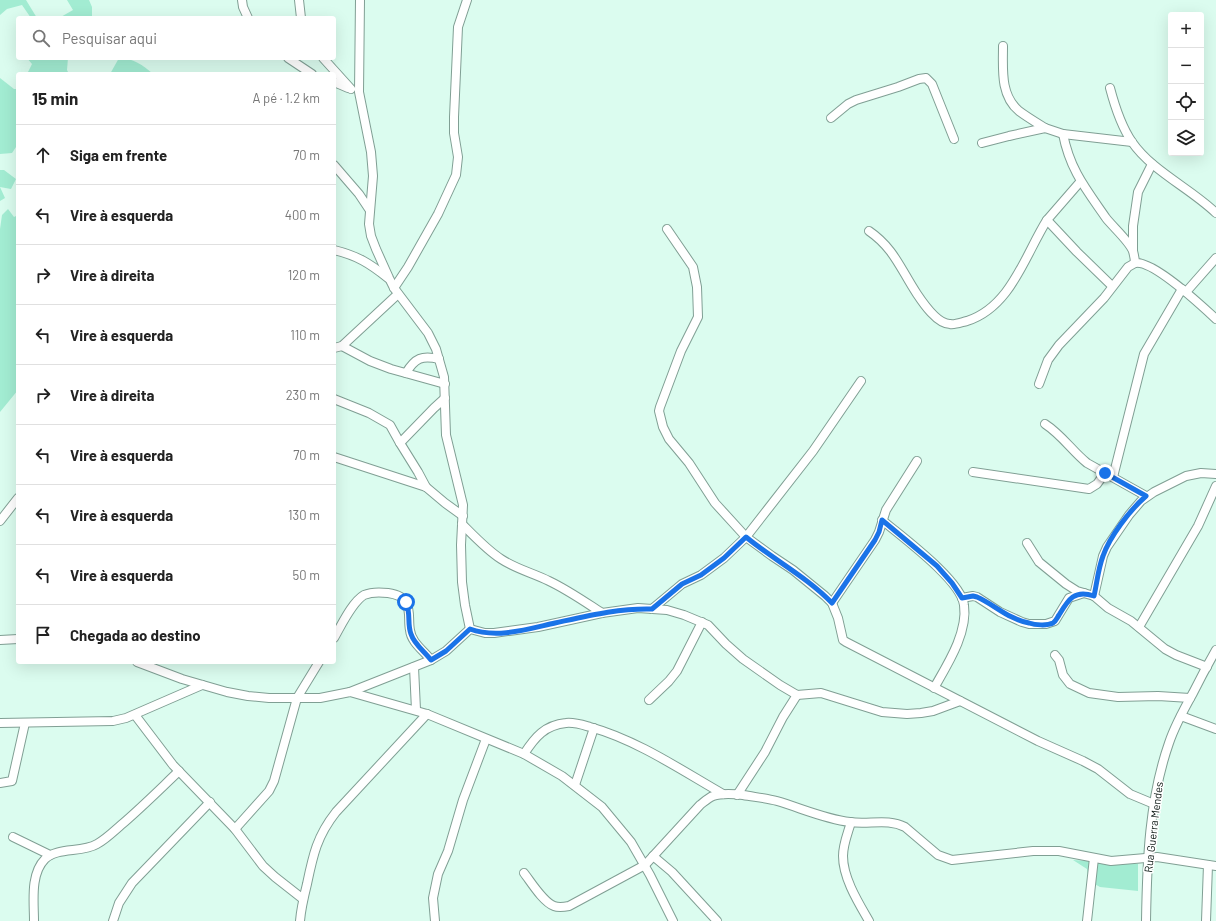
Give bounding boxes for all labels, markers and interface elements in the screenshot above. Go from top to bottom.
map controls [1168,12,1204,156]
button: + [1168,12,1204,48]
search box [16,16,336,60]
icon: search [30,27,52,49]
text: Pesquisar aqui [62,29,157,47]
button: − [1168,48,1204,84]
button: locate [1168,84,1204,120]
text: 15 min [32,88,78,108]
text: A pé · 1.2 km [253,90,320,106]
button: layers [1168,120,1204,156]
icon: ahead [32,144,54,166]
text: Siga em frente [70,146,167,164]
text: 70 m [293,147,320,163]
icon: left [32,204,54,226]
text: Vire à esquerda [70,206,173,224]
text: 400 m [285,207,320,223]
icon: right [32,264,54,286]
text: Vire à direita [70,266,154,284]
text: 120 m [288,267,320,283]
icon: left [32,324,54,346]
text: Vire à esquerda [70,326,173,344]
text: 110 m [290,327,320,343]
icon: right [32,384,54,406]
text: Vire à direita [70,386,154,404]
text: 230 m [286,387,320,403]
icon: left [32,444,54,466]
text: Vire à esquerda [70,446,173,464]
text: 70 m [293,447,320,463]
route end [1096,464,1114,482]
icon: left [32,504,54,526]
text: Vire à esquerda [70,506,173,524]
text: 130 m [288,507,320,523]
icon: left [32,564,54,586]
text: Vire à esquerda [70,566,173,584]
text: 50 m [293,567,320,583]
route start [397,593,415,611]
icon: arrive [32,624,54,646]
text: Chegada ao destino [70,626,201,644]
street label: Rua Guerra Mendes [1141,781,1165,873]

